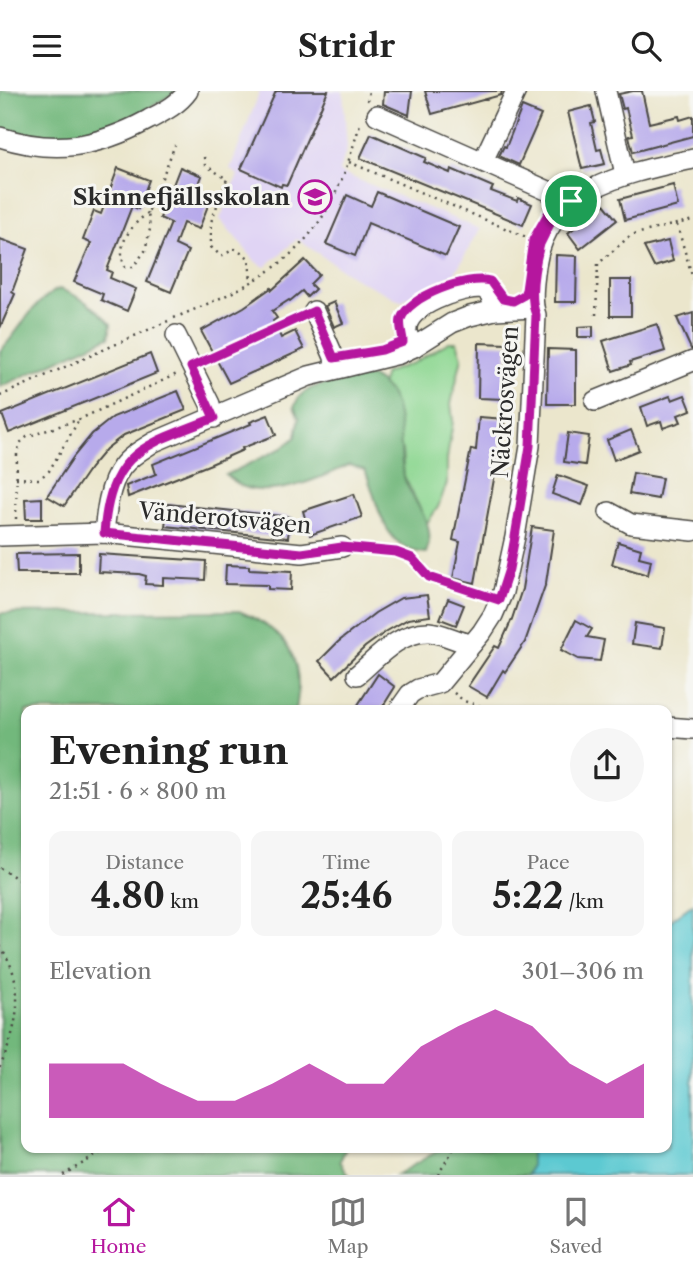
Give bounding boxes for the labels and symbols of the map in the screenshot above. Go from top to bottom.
pin [541,171,601,231]
school or university icon: Skinnefjällsskolan [296,178,334,216]
place label: Skinnefjällsskolan [73,183,290,211]
street label: Näckrosvägen [486,325,524,479]
street label: Vänderotsvägen [136,496,313,539]

